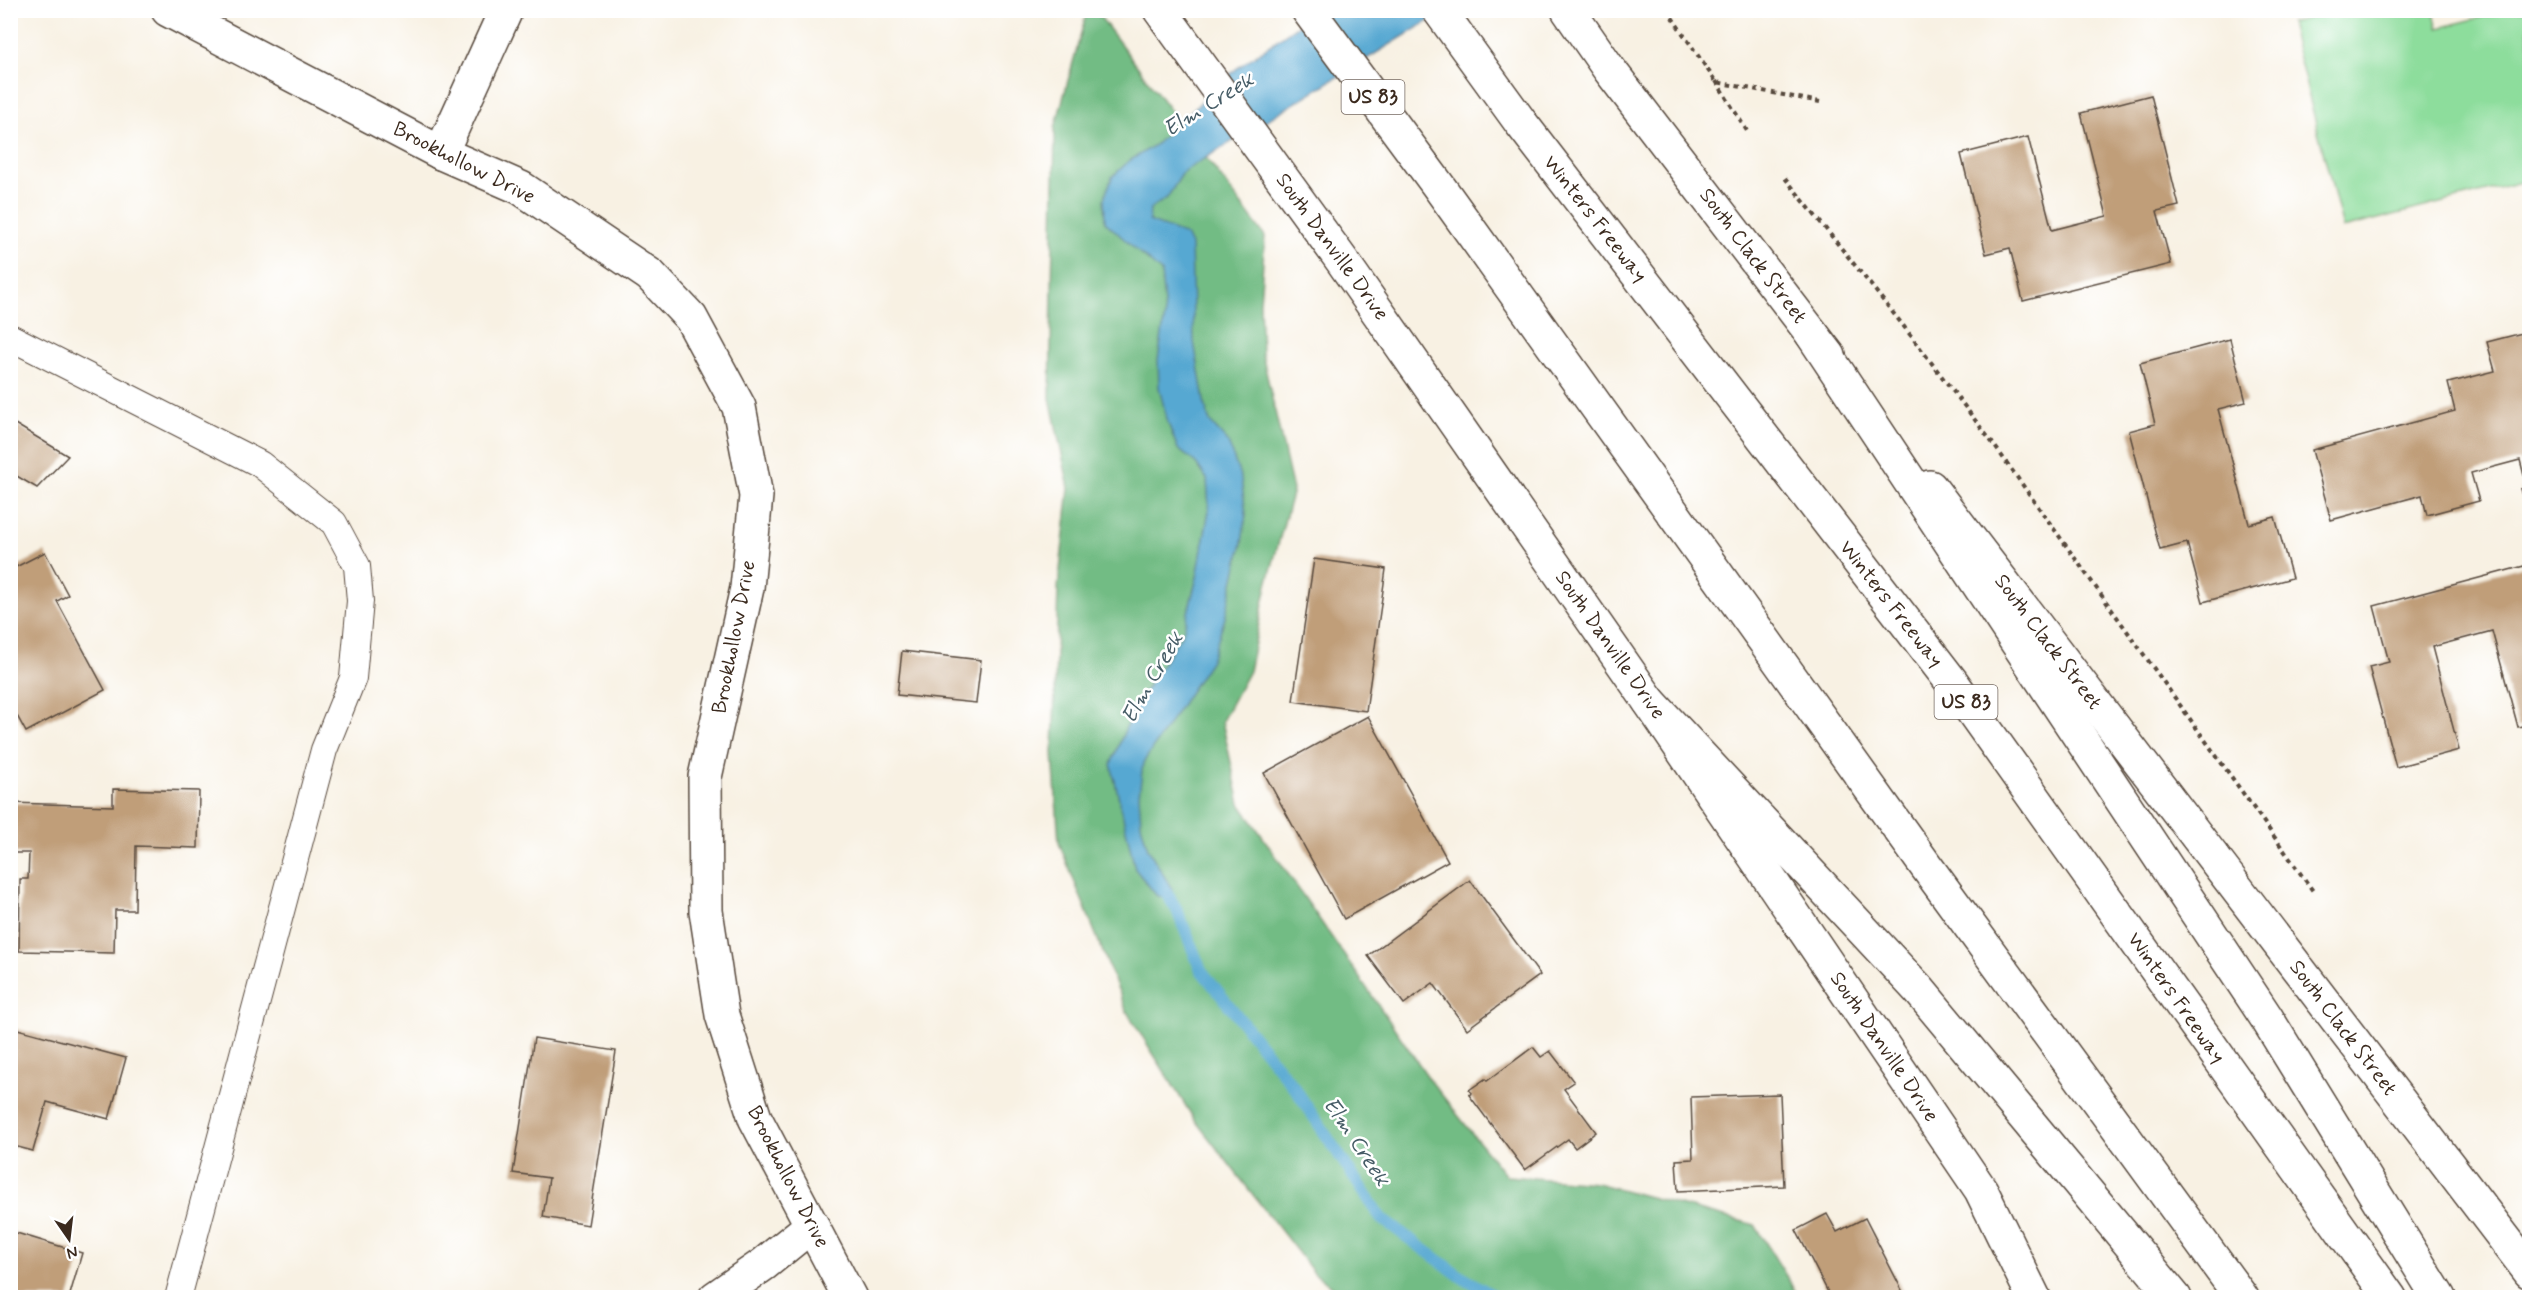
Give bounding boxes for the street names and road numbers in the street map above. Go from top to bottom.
road number: US 83 [1342,80,1404,114]
street label: Brookhollow Drive [388,115,540,211]
street label: Winters Freeway [1537,150,1653,288]
street label: South Danville Drive [1269,168,1395,326]
street label: South Clack Street [1693,182,1813,330]
street label: Winters Freeway [1833,535,1949,673]
street label: Brookhollow Drive [705,558,763,716]
street label: South Danville Drive [1548,565,1672,725]
street label: South Clack Street [1988,568,2108,716]
road number: US 83 [1934,685,1998,719]
street label: Winters Freeway [2120,927,2232,1069]
street label: South Clack Street [2283,954,2403,1102]
street label: South Danville Drive [1823,966,1945,1128]
street label: Brookhollow Drive [740,1101,836,1253]

